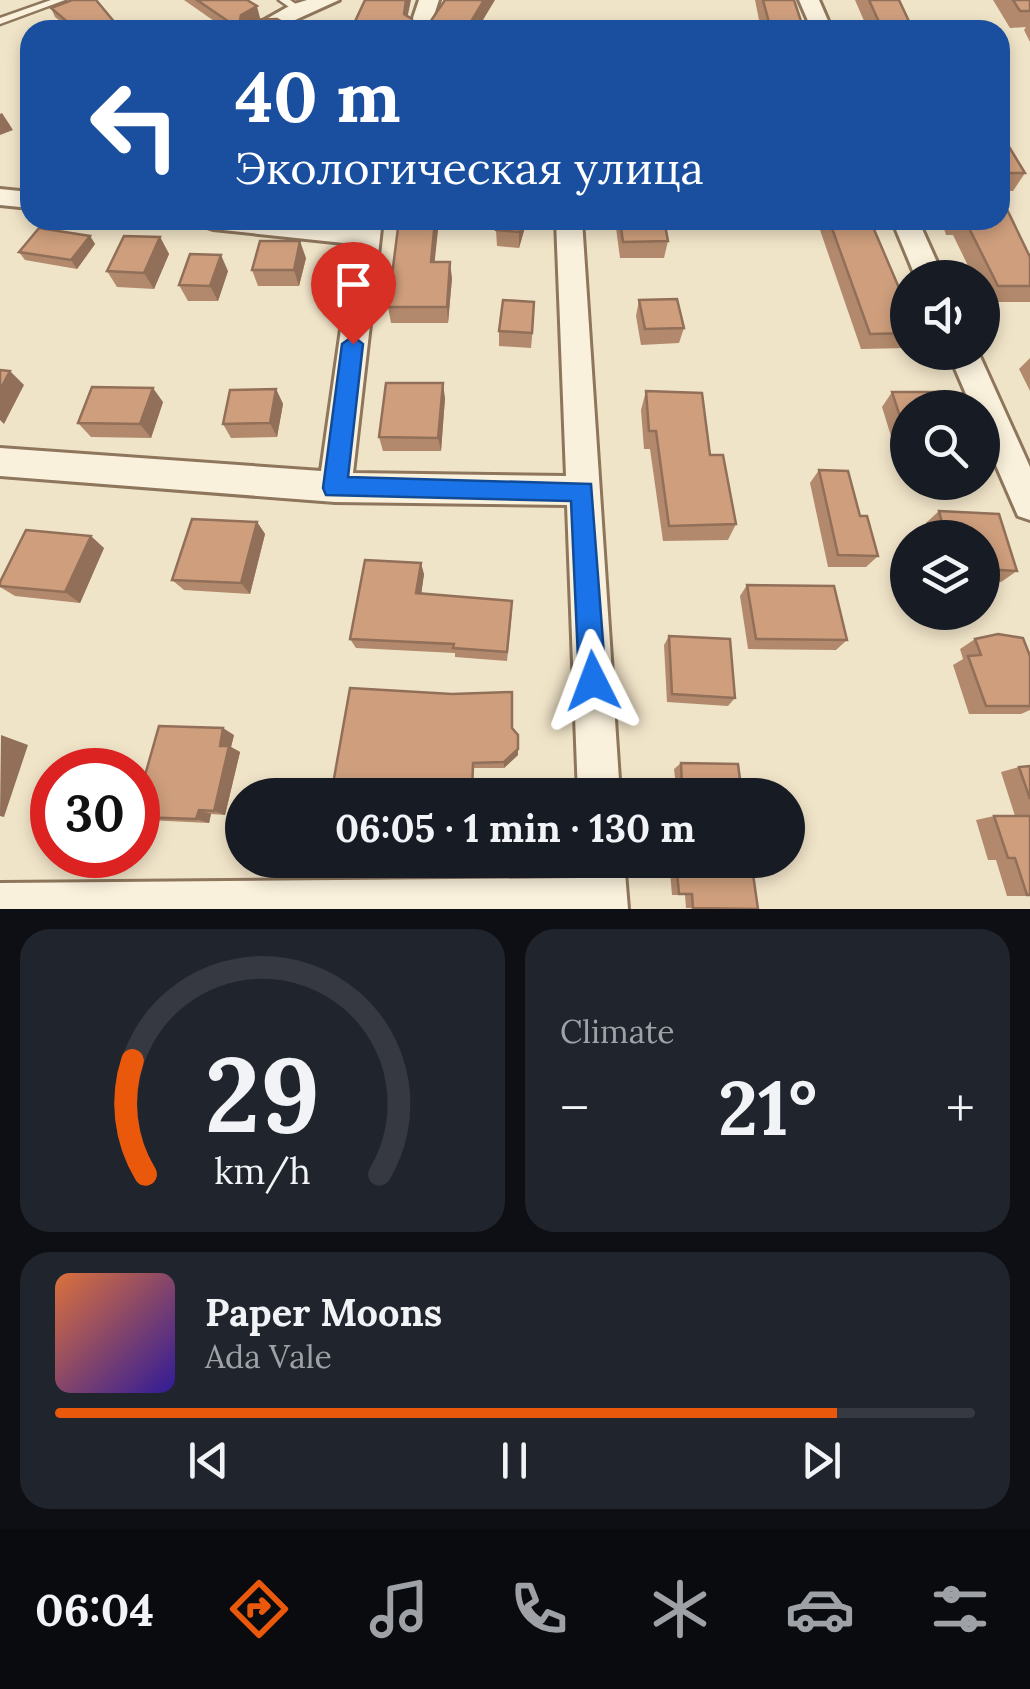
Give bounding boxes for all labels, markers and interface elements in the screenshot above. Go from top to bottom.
text: 40 m [235,52,401,141]
icon: left [70,60,200,190]
text: Экологическая улица [235,139,704,196]
pin [311,242,396,345]
icon: arrive [326,257,381,312]
map controls [890,260,1000,630]
button: sound [890,260,1000,370]
button: search [890,390,1000,500]
button: layers [890,520,1000,630]
position arrow [541,629,645,733]
speed limit sign: 30 [30,748,160,878]
text: 06:05 · 1 min · 130 m [335,804,695,852]
text: Climate [560,1011,675,1052]
text: 29 [205,1027,320,1160]
text: 21° [718,1060,817,1156]
text: − [560,1073,589,1143]
text: + [946,1073,975,1143]
text: km/h [214,1148,311,1194]
text: Paper Moons [205,1288,442,1336]
text: Ada Vale [205,1336,332,1377]
icon: previous [181,1433,236,1488]
icon: pause [487,1433,542,1488]
icon: next [794,1433,849,1488]
icon: directions [224,1574,294,1644]
icon: music [364,1574,434,1644]
icon: phone [504,1574,574,1644]
icon: climate [645,1574,715,1644]
icon: car [785,1574,855,1644]
icon: filters [925,1574,995,1644]
text: 06:04 [35,1581,154,1638]

